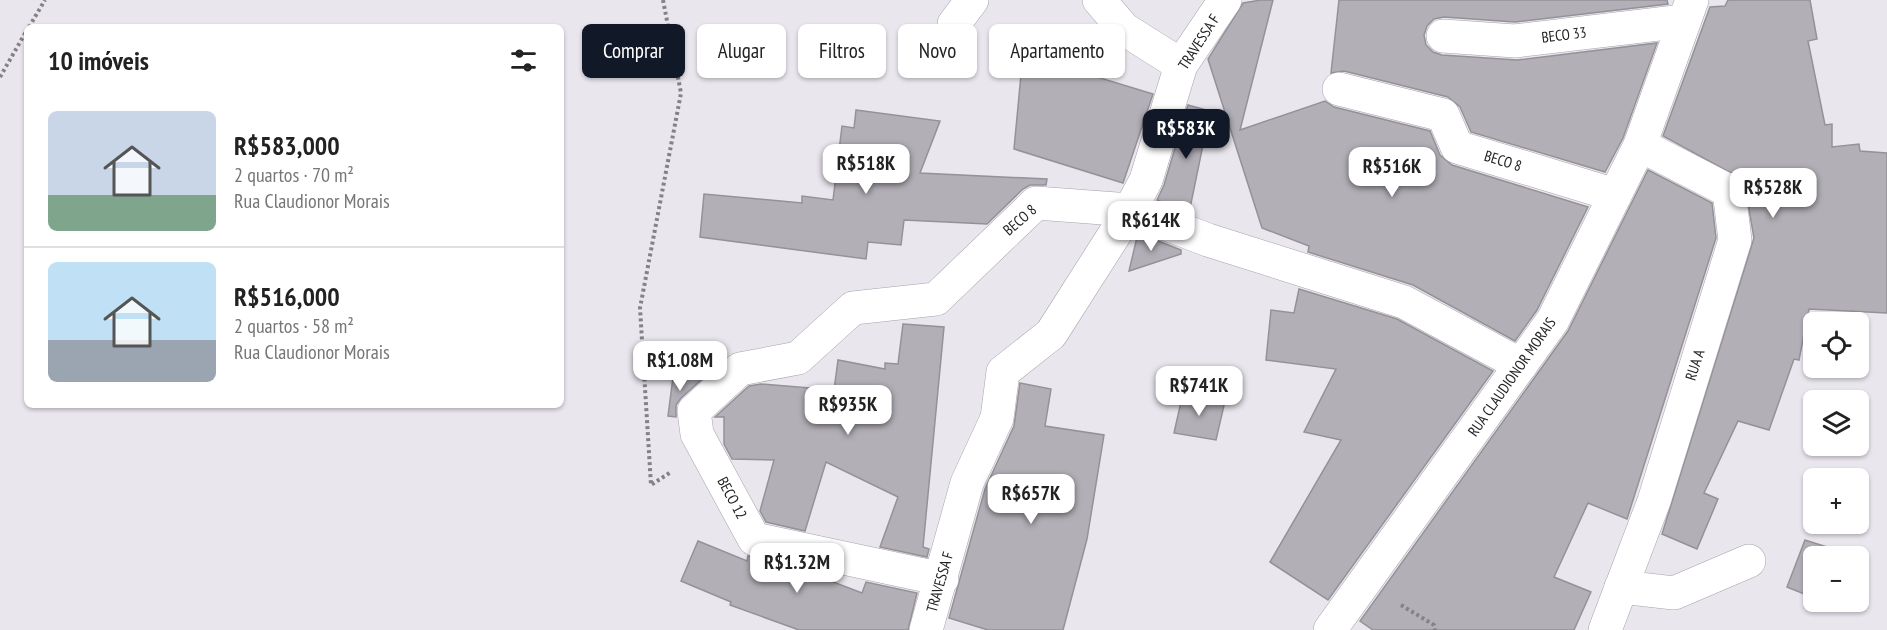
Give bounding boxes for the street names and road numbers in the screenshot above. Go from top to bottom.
street label: TRAVESSA F [1174,10,1224,73]
street label: BECO 33 [1540,22,1587,47]
street label: BECO 8 [1482,146,1524,175]
street label: BECO 8 [999,200,1040,239]
street label: RUA CLAUDIONOR MORAIS [1463,314,1560,440]
street label: RUA A [1681,346,1709,383]
street label: BECO 12 [713,473,751,522]
street label: TRAVESSA F [922,549,957,614]

